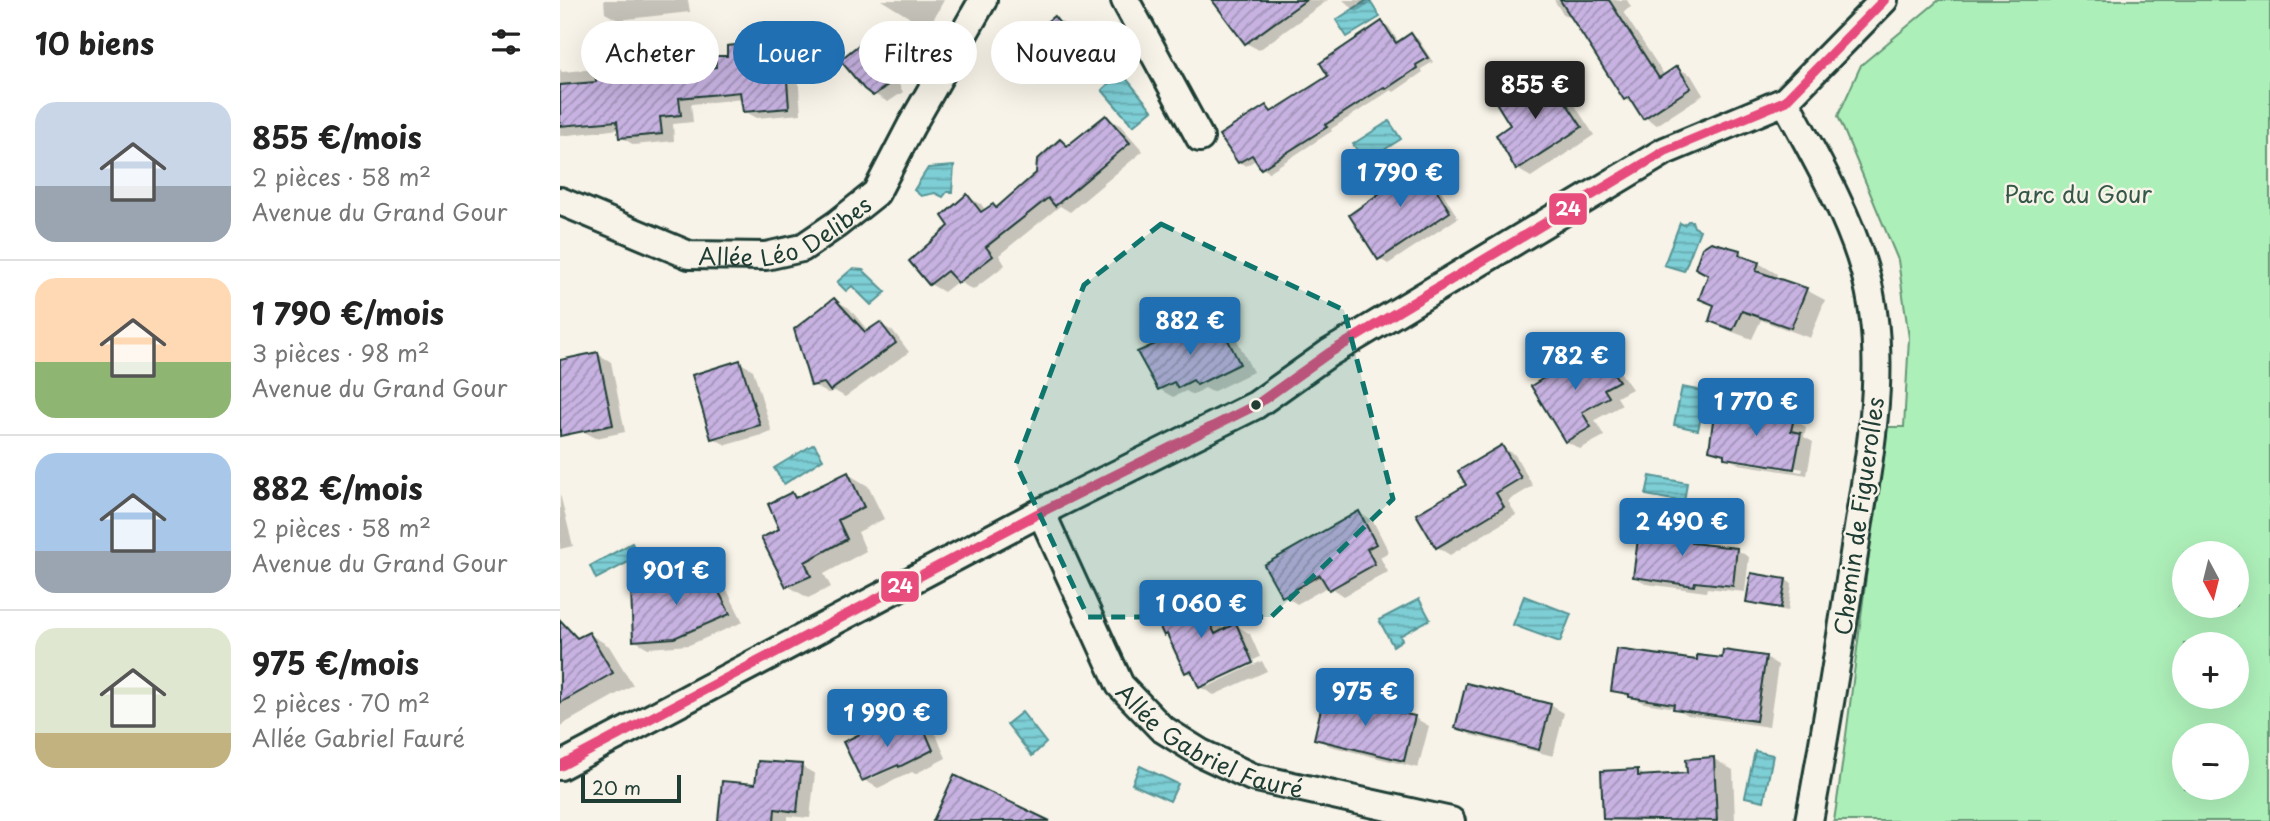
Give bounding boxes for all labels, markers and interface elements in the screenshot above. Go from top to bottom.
text: 10 biens [35,20,154,65]
chip: Acheter [581,21,719,84]
chip: Louer [733,21,845,84]
chip: Filtres [859,21,977,84]
chip: Nouveau [991,21,1141,84]
icon: filters [487,23,525,61]
pin: 855 € [1486,61,1584,121]
text: 855 € [1501,66,1569,101]
text: 855 €/mois [252,114,422,159]
icon: home [91,130,175,214]
pin: 1 790 € [1335,150,1465,209]
text: 1 790 € [1357,154,1443,189]
text: 2 pièces · 58 m² [252,159,431,194]
park label: Parc du Gour [2004,176,2152,211]
street label: Allée Léo Delibes [698,186,878,274]
line badge: 24 [1548,192,1588,226]
text: Avenue du Grand Gour [252,194,507,229]
text: 24 [1555,194,1581,222]
text: 1 790 €/mois [252,290,444,335]
pin: 882 € [1141,298,1239,357]
text: 882 € [1155,302,1225,337]
icon: home [91,306,175,390]
pin: 782 € [1526,332,1624,392]
text: 3 pièces · 98 m² [252,335,430,370]
text: 782 € [1541,337,1609,372]
text: Avenue du Grand Gour [252,370,507,405]
pin: 1 770 € [1691,378,1821,438]
text: 1 770 € [1714,383,1798,418]
street label: Chemin de Figuerolles [1824,395,1892,637]
unlabelled marker [1249,398,1263,412]
text: 882 €/mois [252,465,423,510]
icon: home [91,481,175,565]
pin: 2 490 € [1617,498,1747,558]
text: 2 490 € [1635,503,1729,538]
text: 2 pièces · 58 m² [252,510,431,545]
north arrow [2172,541,2249,618]
map controls [2172,541,2249,800]
text: Avenue du Grand Gour [252,545,507,580]
pin: 901 € [627,548,725,607]
text: 901 € [643,552,709,587]
line badge: 24 [880,570,920,603]
text: 24 [887,571,913,599]
pin: 1 060 € [1136,580,1266,640]
text: 1 060 € [1155,585,1247,620]
button: + [2172,632,2249,709]
text: 975 €/mois [252,640,419,685]
icon: home [91,656,175,740]
pin: 975 € [1316,668,1414,728]
text: 975 € [1332,673,1398,708]
street label: Allée Gabriel Fauré [1109,674,1307,805]
text: 2 pièces · 70 m² [252,685,430,720]
pin: 1 990 € [822,690,952,749]
text: 1 990 € [843,694,931,729]
text: Allée Gabriel Fauré [252,720,465,755]
button: − [2172,723,2249,800]
scale bar [581,772,681,804]
text: 20 m [592,773,641,801]

